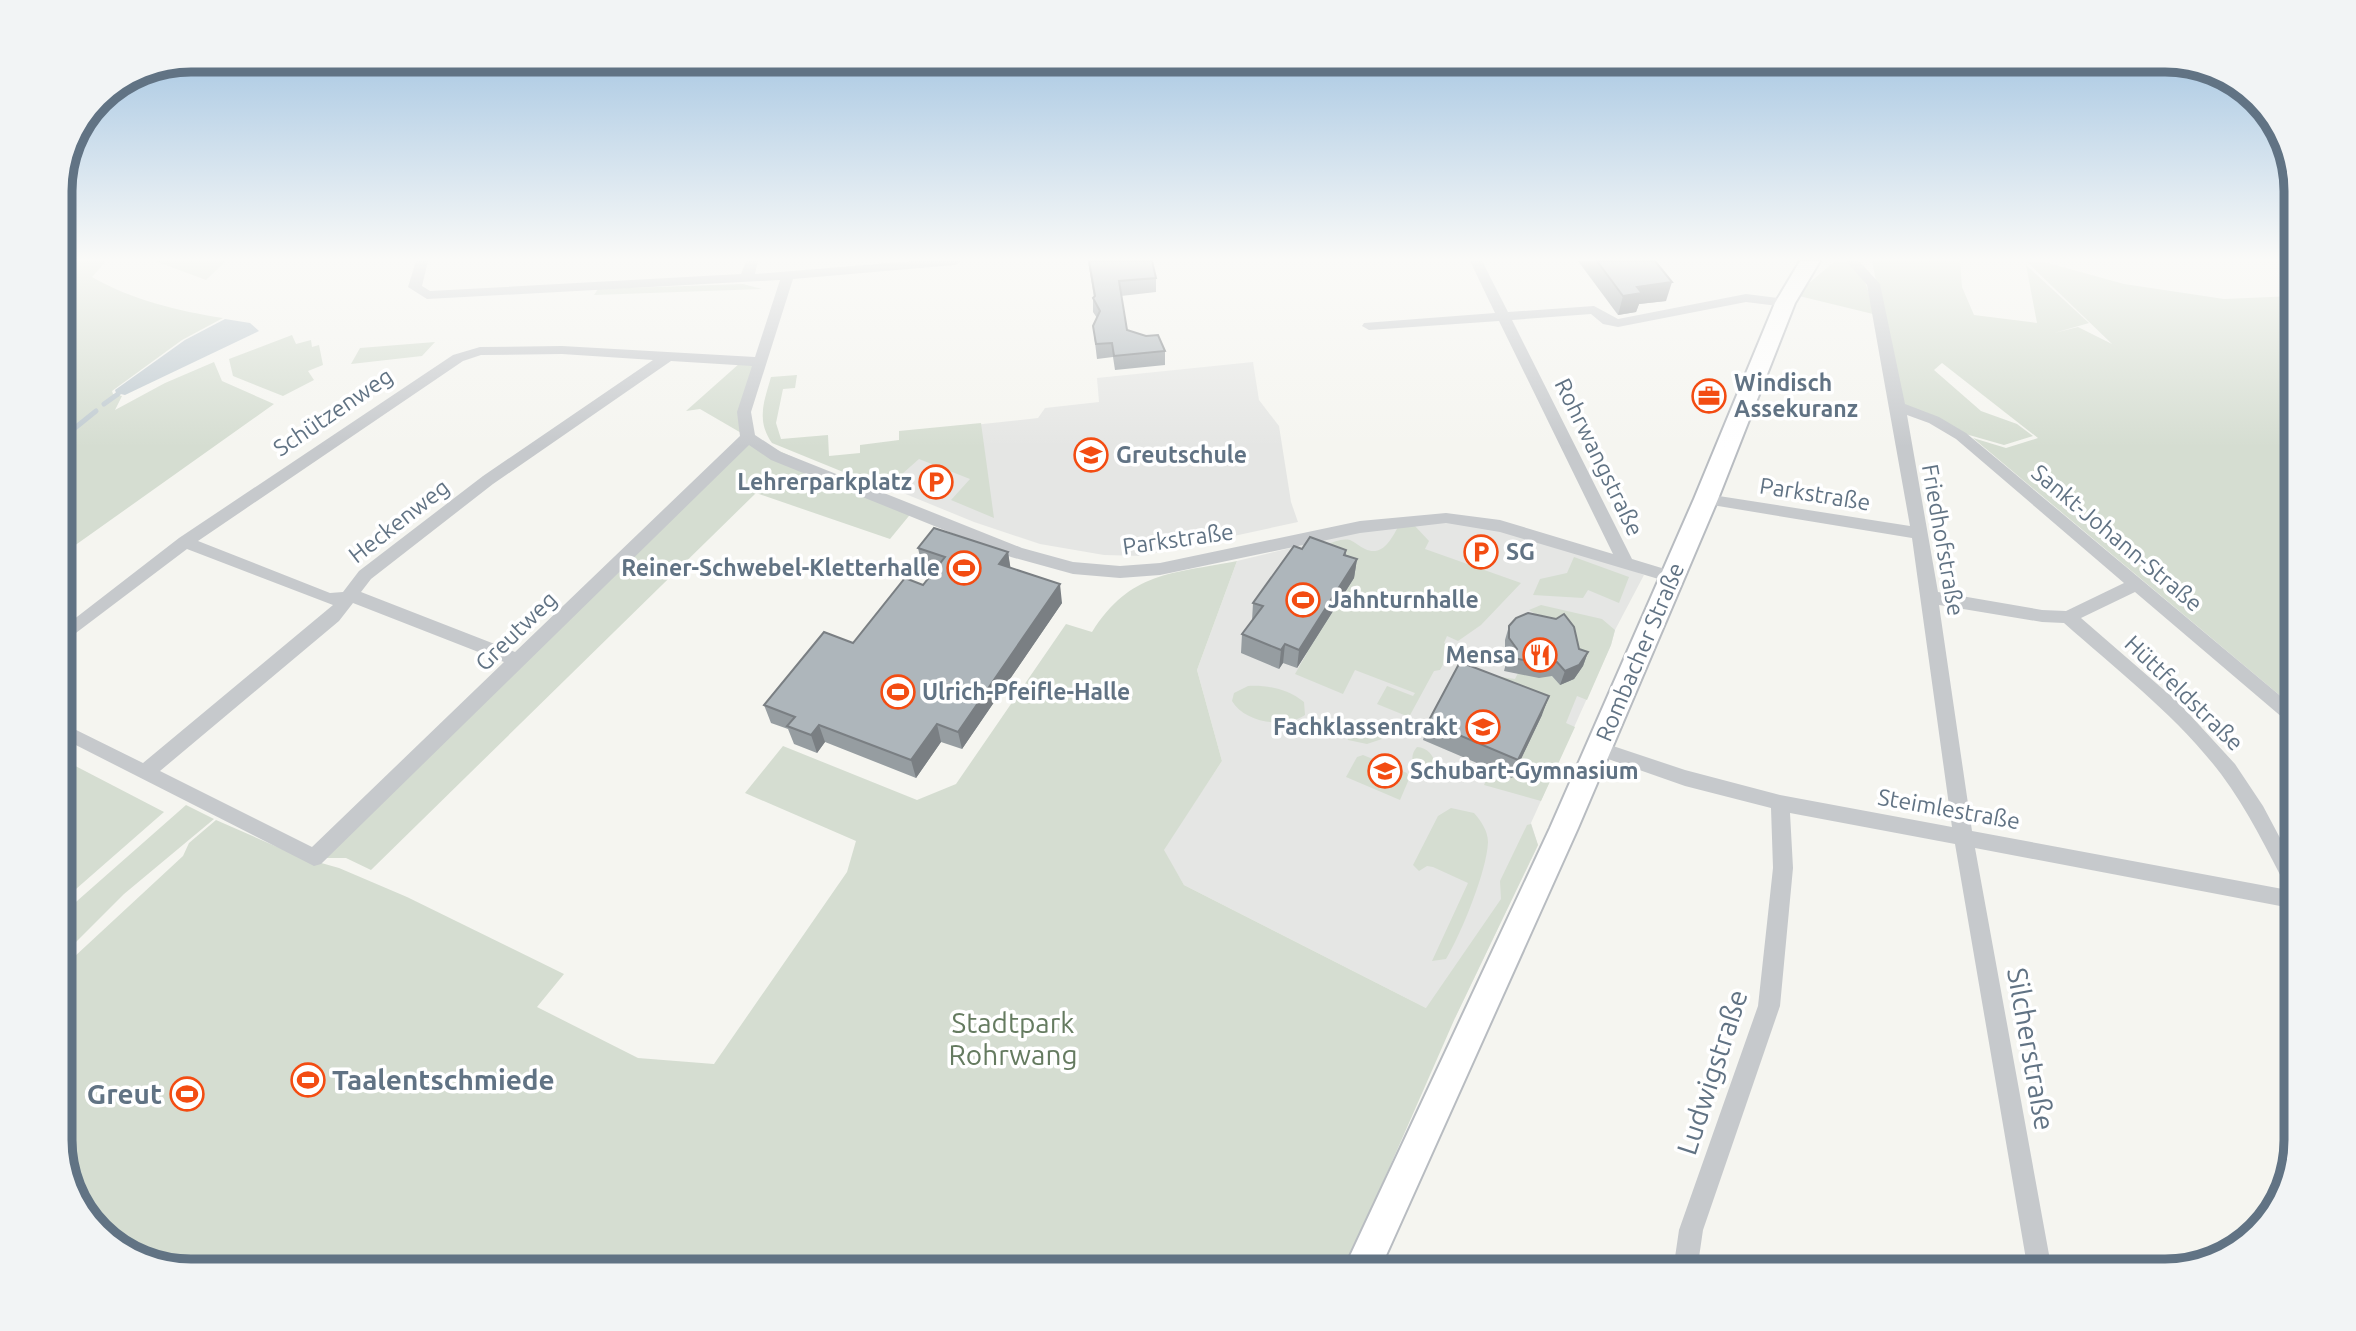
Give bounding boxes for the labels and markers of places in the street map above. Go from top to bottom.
place label: Windisch Assekuranz [1734,370,1858,421]
office icon: Windisch Assekuranz [1690,377,1728,415]
school or university icon: Greutschule [1072,436,1110,474]
place label: Greutschule [1116,442,1247,467]
parking icon: Lehrerparkplatz [917,463,955,501]
place label: Lehrerparkplatz [737,469,912,494]
parking icon: SG [1462,533,1500,571]
place label: SG [1506,539,1535,564]
sports icon: Reiner-Schwebel-Kletterhalle [945,549,983,587]
place label: Reiner-Schwebel-Kletterhalle [621,555,940,580]
sports icon: Jahnturnhalle [1284,581,1322,619]
place label: Jahnturnhalle [1328,587,1479,612]
restaurant icon: Mensa [1521,636,1559,674]
place label: Mensa [1445,642,1516,667]
sports icon: Ulrich-Pfeifle-Halle [879,673,917,711]
place label: Ulrich-Pfeifle-Halle [922,679,1130,704]
school or university icon: Fachklassentrakt [1464,708,1502,746]
place label: Fachklassentrakt [1273,714,1458,739]
school or university icon: Schubart-Gymnasium [1366,752,1404,790]
place label: Schubart-Gymnasium [1410,758,1639,783]
sports icon: Taalentschmiede [289,1061,327,1099]
place label: Taalentschmiede [332,1064,555,1095]
sports icon: Greut [168,1075,206,1113]
place label: Greut [87,1078,162,1109]

